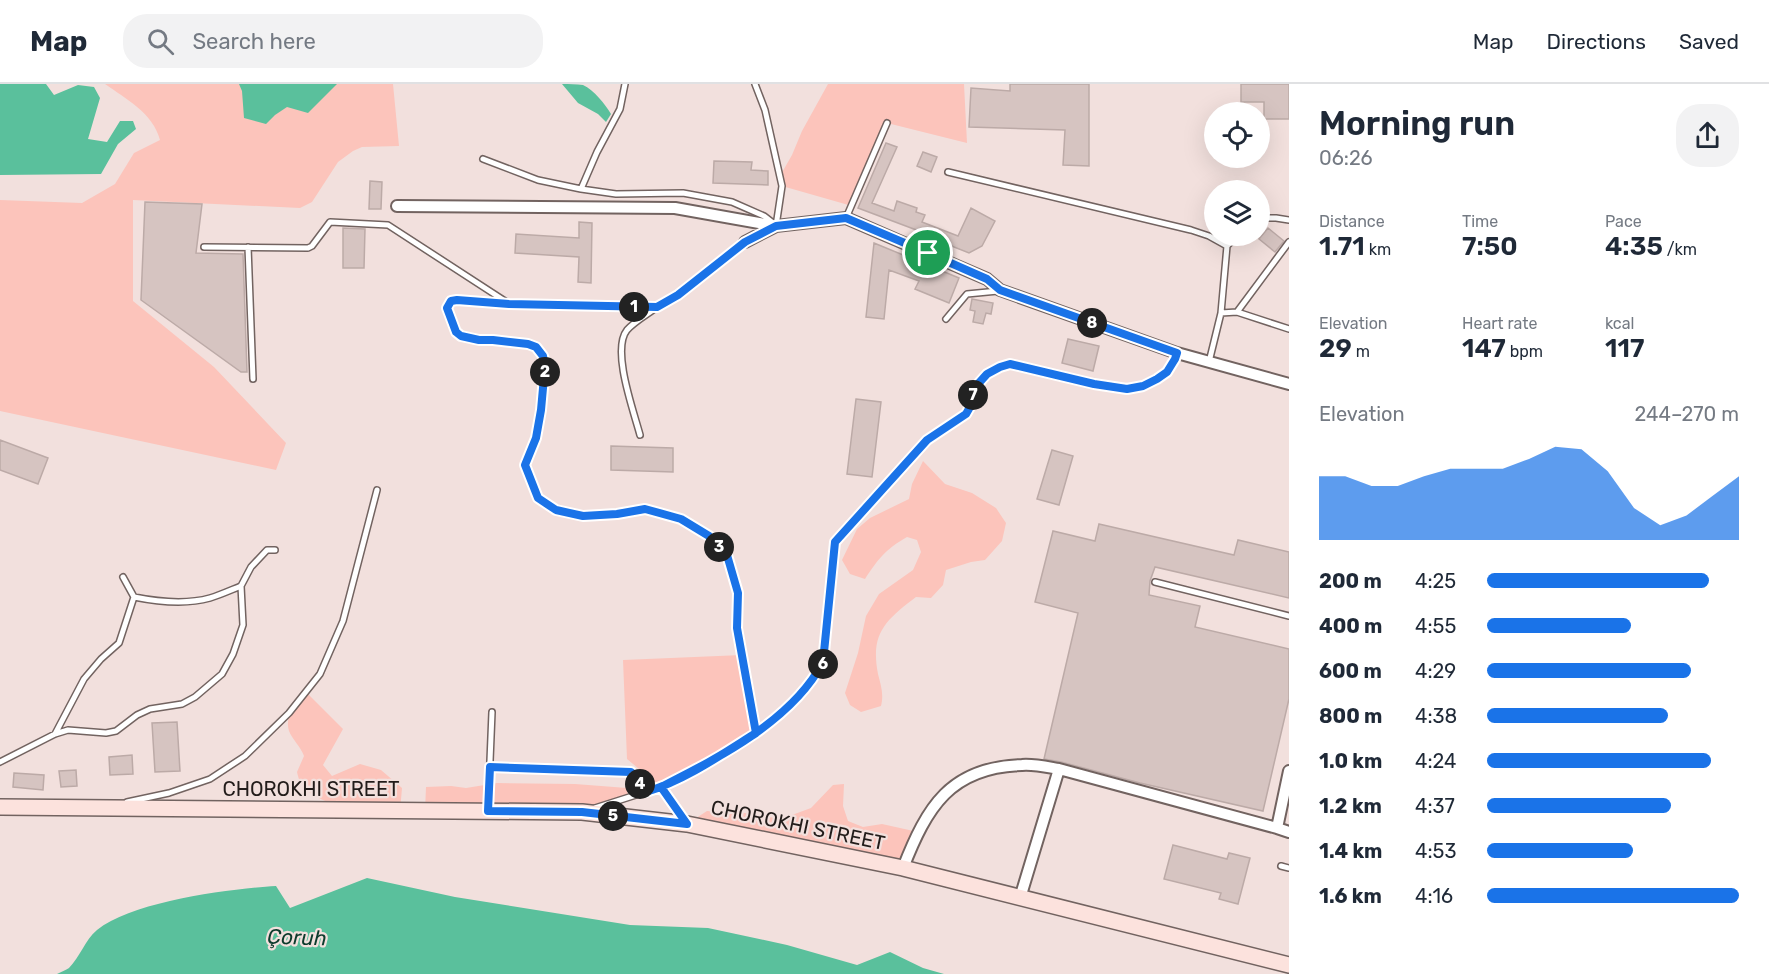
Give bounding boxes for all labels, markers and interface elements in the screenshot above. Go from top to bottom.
search box [123,14,543,68]
text: Map [30,25,87,58]
icon: search [144,25,177,58]
text: Search here [192,28,316,55]
text: Map [1473,29,1514,54]
text: Directions [1547,29,1646,54]
text: Saved [1679,29,1739,54]
map controls [1204,102,1270,246]
button: locate [1204,102,1270,168]
text: Morning run [1319,104,1515,143]
button: share [1676,104,1739,167]
text: 06:26 [1319,146,1373,170]
button: layers [1204,180,1270,246]
text: Distance [1319,212,1385,231]
text: Time [1462,212,1498,231]
text: Pace [1605,212,1642,231]
pin [902,227,953,278]
text: 1.71 [1319,231,1365,262]
text: 7:50 [1462,231,1518,262]
text: 4:35 [1605,231,1663,262]
icon: arrive [911,236,944,269]
text: km [1365,240,1391,259]
text: /km [1663,240,1697,259]
pin: 1 [619,292,649,322]
text: 1 [630,297,638,316]
pin: 8 [1077,308,1107,338]
text: 8 [1087,313,1097,332]
text: Elevation [1319,314,1388,333]
text: Heart rate [1462,314,1537,333]
text: kcal [1605,314,1634,333]
text: 29 [1319,333,1352,364]
text: 147 [1462,333,1506,364]
text: 117 [1605,333,1644,364]
text: m [1352,342,1370,361]
text: bpm [1506,342,1543,361]
pin: 2 [530,357,560,387]
text: 2 [540,362,550,381]
pin: 7 [958,380,988,410]
text: 7 [968,385,978,404]
text: Elevation [1319,402,1405,426]
text: 244–270 m [1635,402,1739,426]
pin: 3 [704,532,734,562]
text: 3 [714,537,724,556]
text: 200 m [1319,569,1382,593]
text: 4:25 [1415,569,1456,593]
text: 400 m [1319,614,1382,638]
text: 4:55 [1415,614,1456,638]
pin: 6 [808,649,838,679]
text: 6 [818,654,828,673]
text: 600 m [1319,659,1382,683]
text: 4:29 [1415,659,1456,683]
text: 800 m [1319,704,1382,728]
text: 4:38 [1415,704,1457,728]
text: 1.0 km [1319,749,1382,773]
text: 4:24 [1415,749,1457,773]
pin: 4 [625,769,655,799]
text: 4 [635,774,645,793]
street label: CHOROKHI STREET [222,777,400,801]
text: 1.2 km [1319,794,1382,818]
text: 4:37 [1415,794,1455,818]
street label: CHOROKHI STREET [709,795,888,855]
pin: 5 [598,801,628,831]
text: 5 [608,806,618,825]
text: 1.4 km [1319,839,1382,863]
text: 4:53 [1415,839,1456,863]
text: 1.6 km [1319,884,1382,908]
text: 4:16 [1415,884,1453,908]
water label: Çoruh [267,923,327,951]

